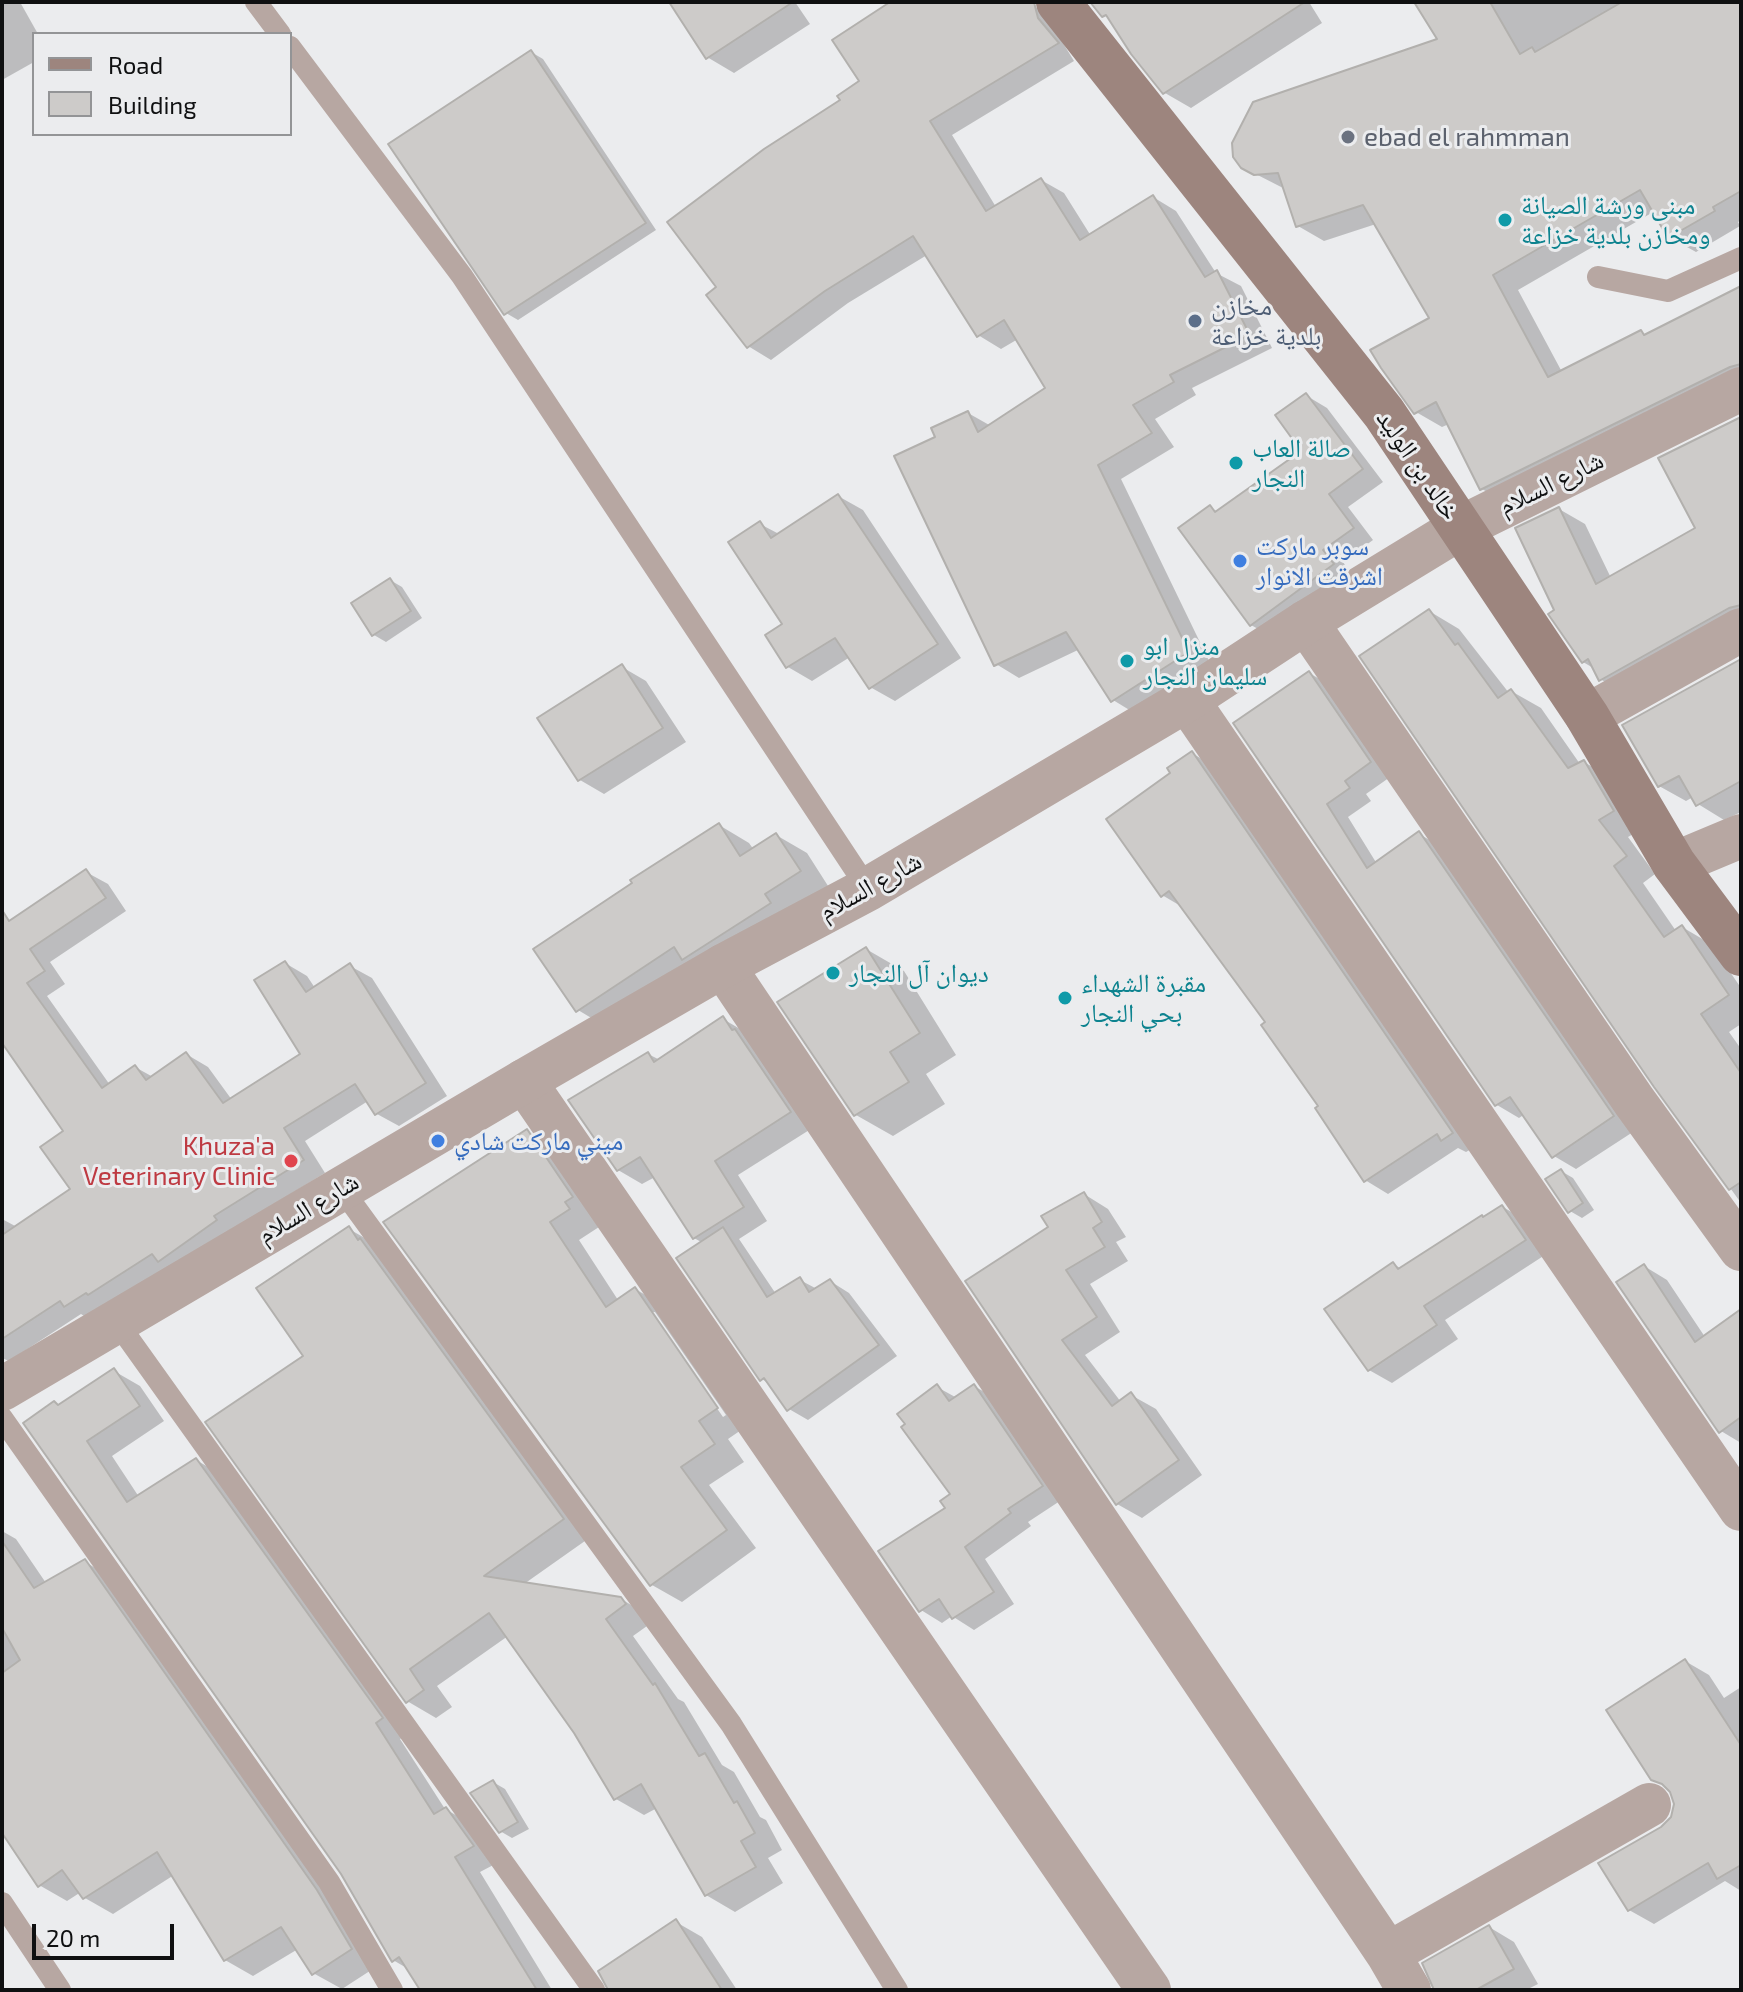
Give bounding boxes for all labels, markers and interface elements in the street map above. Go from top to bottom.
legend [32,32,292,136]
text: Road [108,50,163,79]
text: Building [108,90,197,119]
place label: ebad el rahmman [1364,121,1570,153]
marker: ebad el rahmman [1339,128,1357,146]
place label: مبنى ورشة الصيانة ومخازن بلدية خزاعة [1521,189,1710,250]
marker: مبنى ورشة الصيانة ومخازن بلدية خزاعة [1496,211,1514,229]
place label: مخازن بلدية خزاعة [1211,290,1321,352]
marker: مخازن بلدية خزاعة [1186,312,1204,330]
street label: خالد بن الوليد [1370,404,1466,526]
place label: صالة العاب النجار [1252,432,1351,494]
street label: شارع السلام [1493,444,1609,522]
marker: صالة العاب النجار [1227,454,1245,472]
place label: سوبر ماركت اشرقت الانوار [1256,530,1383,592]
marker: سوبر ماركت اشرقت الانوار [1231,552,1249,570]
place label: منزل ابو سليمان النجار [1143,630,1267,692]
marker: منزل ابو سليمان النجار [1118,652,1136,670]
street label: شارع السلام [813,845,927,927]
place label: ديوان آل النجار [849,957,989,989]
marker: ديوان آل النجار [824,964,842,982]
place label: مقبرة الشهداء بحي النجار [1081,967,1206,1028]
marker: مقبرة الشهداء بحي النجار [1056,989,1074,1007]
place label: ميني ماركت شادي [454,1125,623,1157]
place label: Khuza'a Veterinary Clinic [83,1130,275,1192]
marker: ميني ماركت شادي [429,1132,447,1150]
marker: Khuza'a Veterinary Clinic [282,1152,300,1170]
street label: شارع السلام [252,1166,364,1250]
scale bar [36,1908,178,1958]
text: 20 m [46,1923,100,1952]

